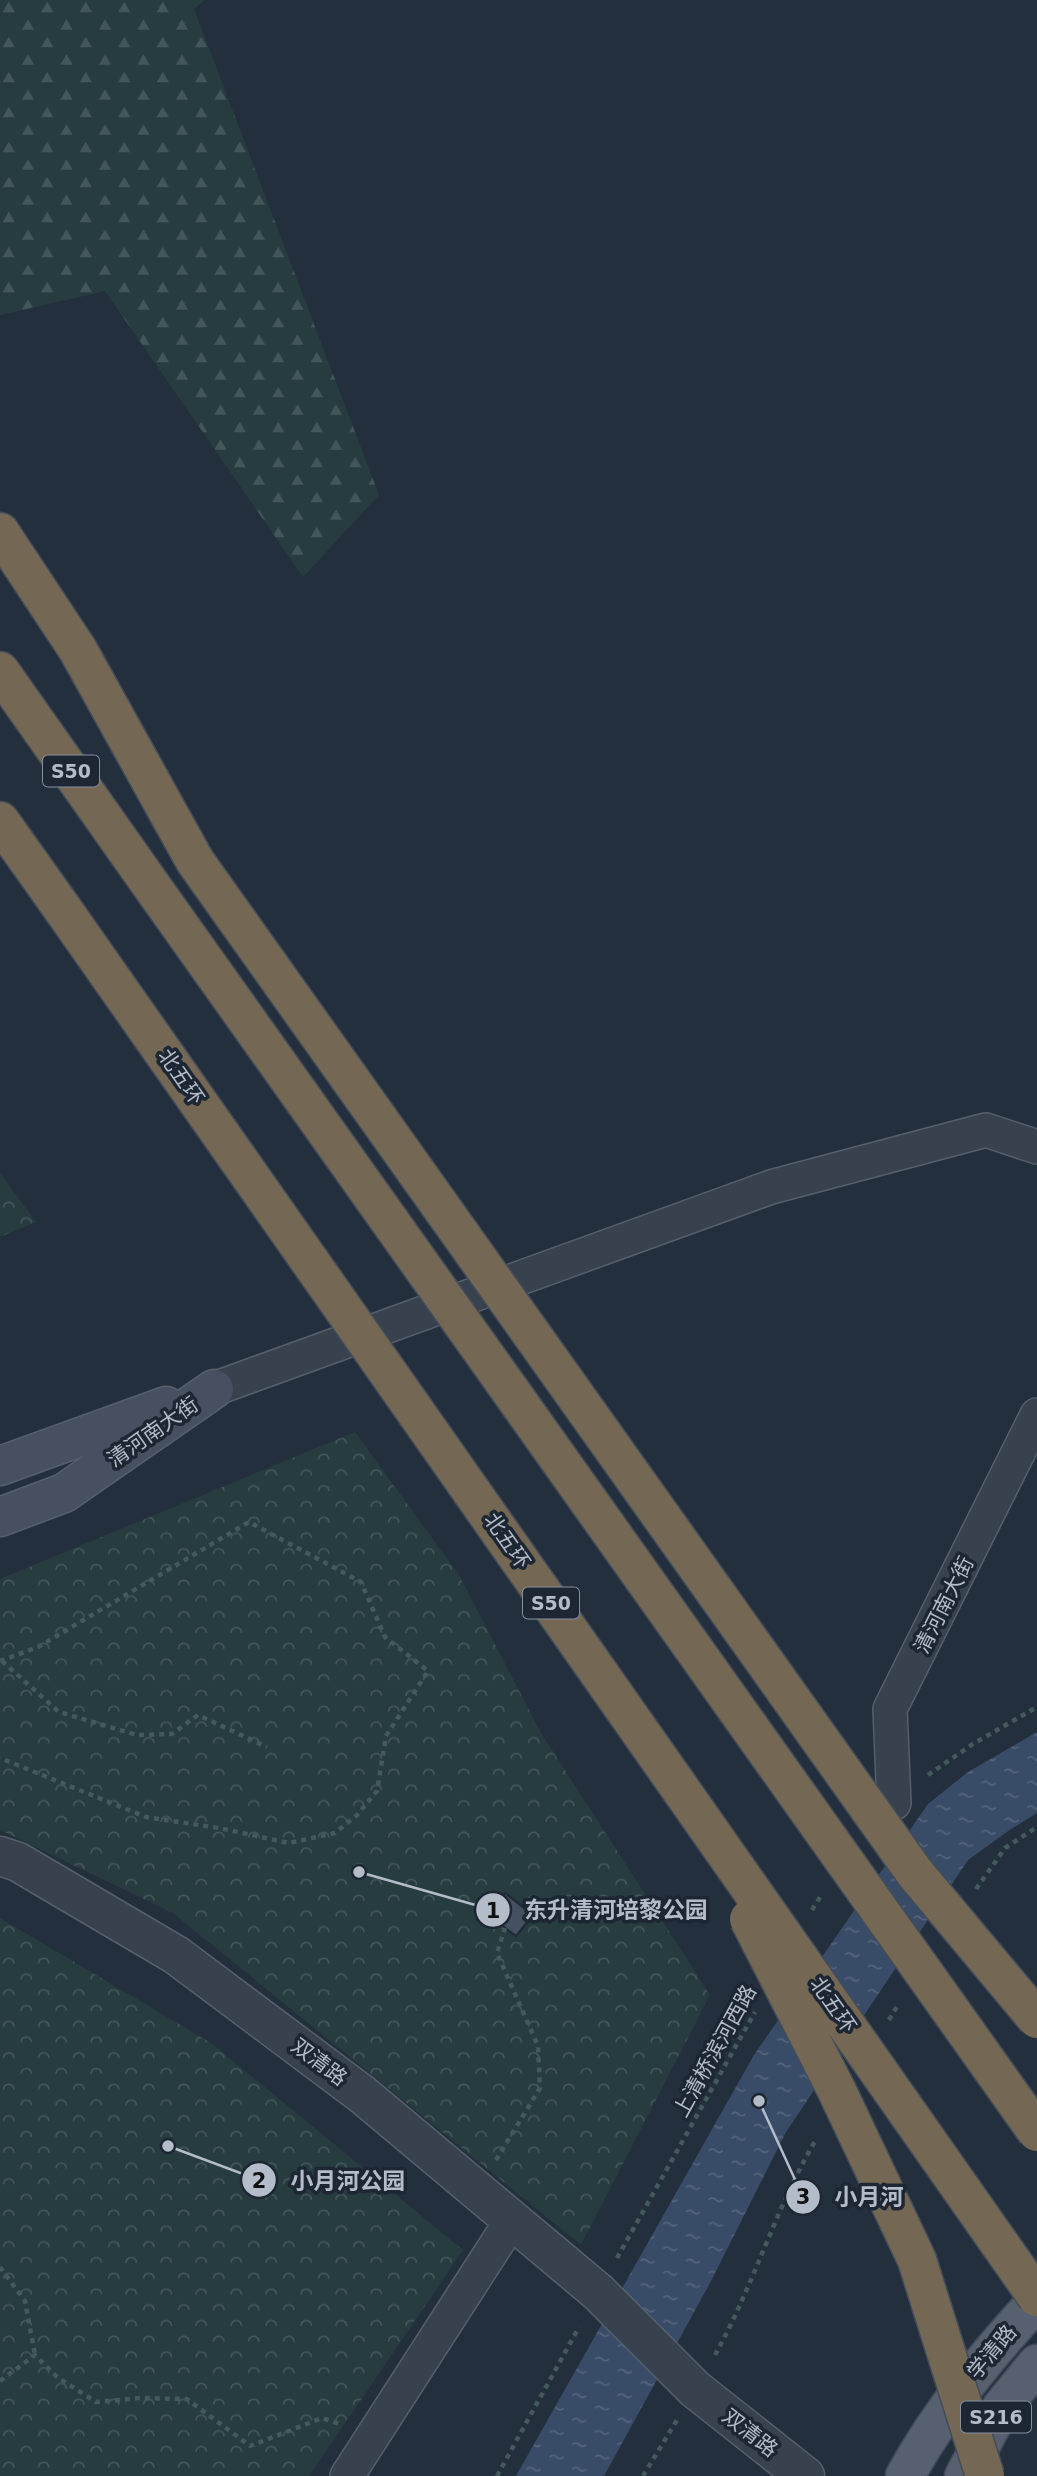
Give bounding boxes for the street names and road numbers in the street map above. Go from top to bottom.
road number: S50 [43,756,99,786]
street label: 北五环 [153,1044,209,1110]
street label: 清河南大街 [103,1392,203,1472]
street label: 北五环 [479,1508,535,1574]
street label: 清河南大街 [909,1553,979,1657]
road number: S50 [523,1588,579,1618]
street label: 北五环 [805,1972,861,2038]
street label: 上清桥滨河西路 [669,1981,761,2121]
street label: 双清路 [287,2033,351,2091]
street label: 学清路 [963,2320,1021,2384]
road number: S216 [961,2402,1031,2432]
street label: 双清路 [718,2404,782,2462]

